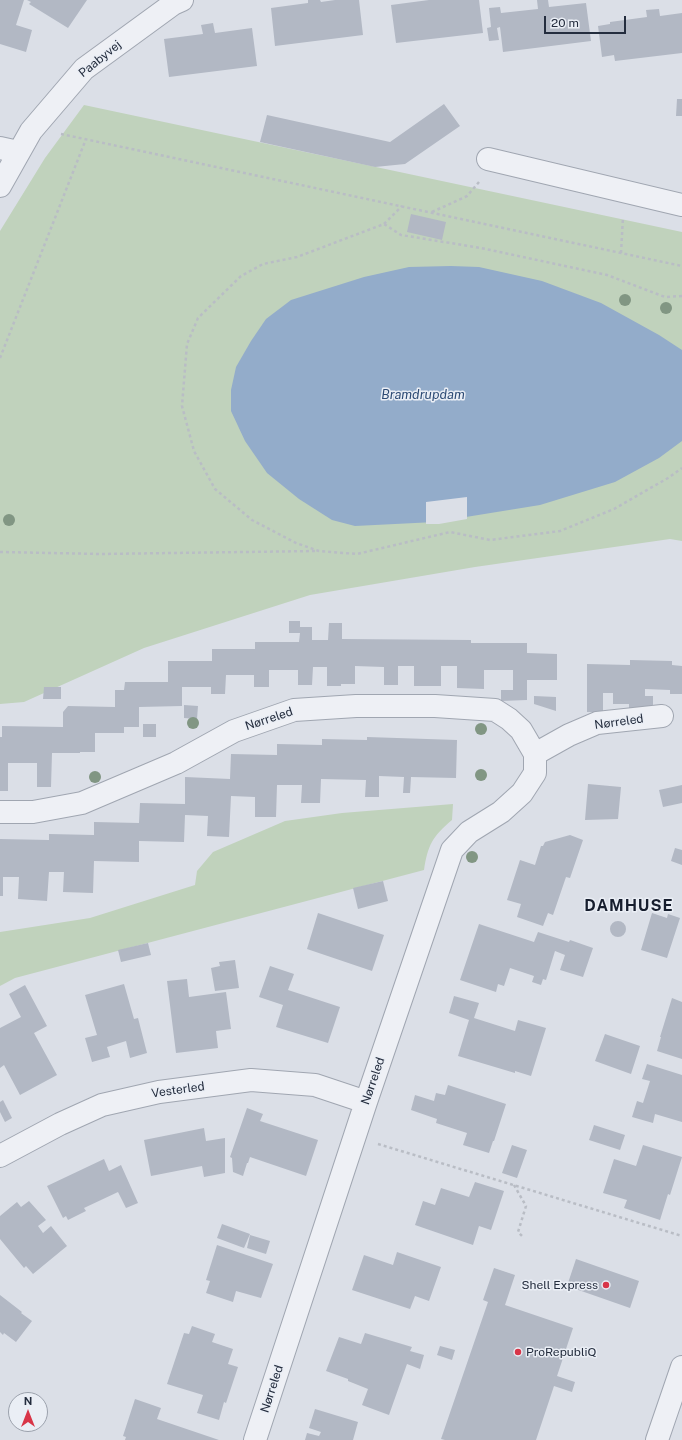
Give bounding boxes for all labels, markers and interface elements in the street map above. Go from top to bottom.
scale bar [546,8,628,34]
text: 20 m [551,16,579,30]
street label: Paabyvej [76,38,124,80]
water label: Bramdrupdam [381,387,465,403]
street label: Nørreled [243,705,295,733]
street label: Nørreled [594,711,644,733]
district label: DAMHUSE [584,896,674,916]
street label: Nørreled [358,1055,388,1107]
street label: Vesterled [151,1079,205,1101]
place label: Shell Express [522,1278,598,1292]
marker: Shell Express [601,1280,611,1290]
place label: ProRepubliQ [526,1345,596,1359]
marker: ProRepubliQ [513,1347,523,1357]
street label: Nørreled [258,1363,286,1415]
north arrow [8,1392,48,1432]
text: N [24,1395,32,1407]

